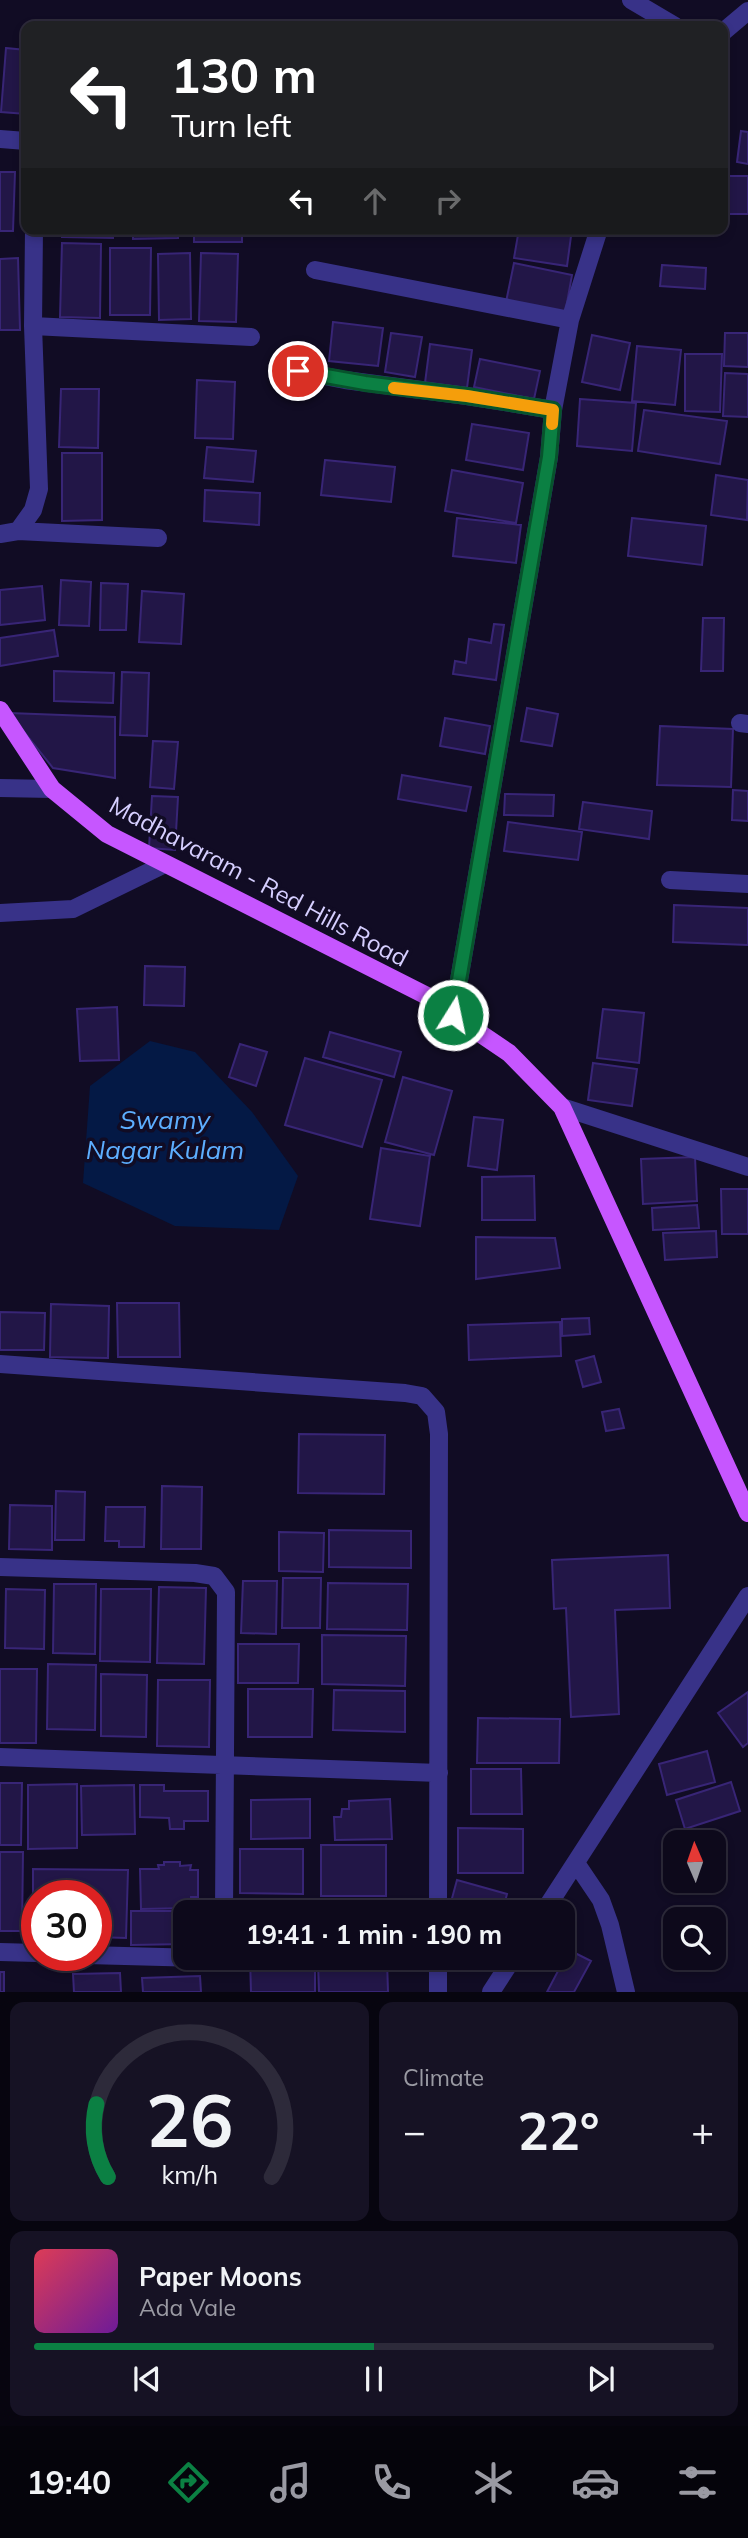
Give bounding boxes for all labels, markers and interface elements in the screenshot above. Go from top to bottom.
text: 130 m [171,44,317,105]
icon: left [56,49,147,140]
text: Turn left [171,105,291,145]
icon: left [283,182,321,220]
icon: ahead [356,182,394,220]
icon: right [429,182,467,220]
pin [268,341,328,401]
icon: arrive [279,352,317,390]
street label: Madhavaram - Red Hills Road [104,789,414,973]
position arrow [416,978,490,1052]
water label: Swamy Nagar Kulam [86,1103,244,1166]
north arrow [663,1830,726,1894]
map controls [663,1830,726,1970]
speed limit sign: 30 [21,1880,112,1971]
button: search [663,1907,726,1970]
text: 19:41 · 1 min · 190 m [246,1918,502,1951]
text: Climate [403,2063,484,2092]
text: 26 [146,2075,233,2166]
text: 22° [517,2098,600,2163]
text: − [403,2107,426,2155]
text: + [691,2107,714,2155]
text: km/h [161,2159,218,2190]
text: Paper Moons [139,2260,302,2293]
text: Ada Vale [139,2293,236,2322]
icon: previous [128,2360,166,2398]
icon: pause [355,2360,393,2398]
icon: next [582,2360,620,2398]
icon: directions [164,2458,213,2507]
icon: music [266,2458,315,2507]
icon: phone [367,2458,416,2507]
icon: climate [469,2458,518,2507]
icon: car [571,2458,620,2507]
icon: filters [673,2458,722,2507]
text: 19:40 [26,2462,111,2502]

